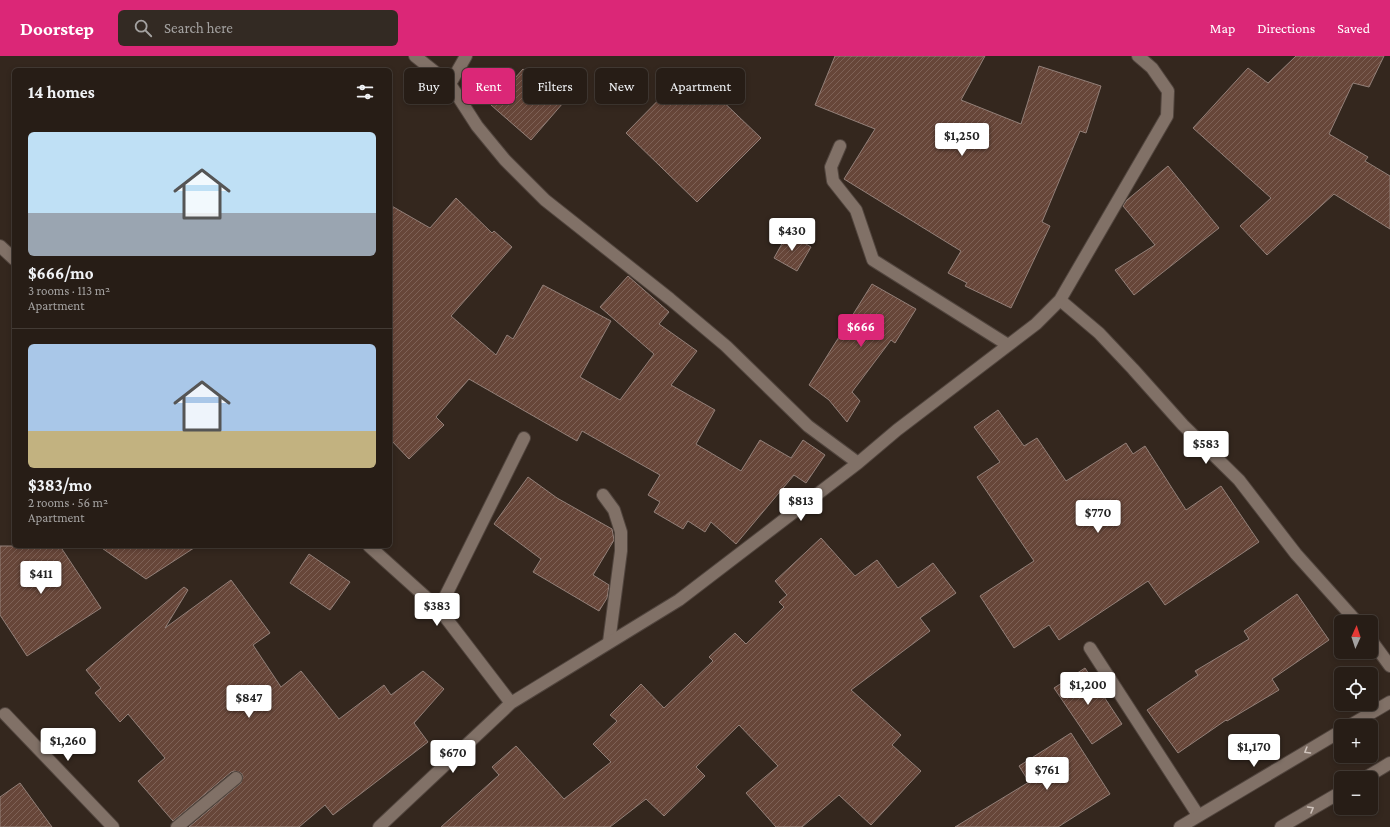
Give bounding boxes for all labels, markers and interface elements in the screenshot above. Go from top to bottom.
search box [118,10,398,46]
icon: search [132,17,154,39]
text: Doorstep [20,18,94,39]
text: Search here [164,20,233,36]
text: Map [1210,20,1235,36]
text: Directions [1257,20,1315,36]
text: Saved [1337,20,1370,36]
chip: Buy [404,68,454,104]
chip: Rent [462,68,515,104]
chip: Filters [523,68,587,104]
chip: New [595,68,648,104]
chip: Apartment [656,68,745,104]
icon: filters [354,81,376,103]
text: 14 homes [28,83,95,102]
pin: $1,250 [929,123,995,157]
text: $1,250 [944,128,980,143]
icon: home [166,158,238,230]
pin: $430 [768,218,816,252]
text: $430 [778,223,806,238]
text: $666/mo [28,264,94,283]
text: 3 rooms · 113 m² [28,283,110,298]
text: Apartment [28,298,85,313]
pin: $666 [837,314,885,348]
text: $666 [847,319,875,334]
icon: home [166,370,238,442]
pin: $583 [1182,431,1230,465]
text: $583 [1193,436,1219,451]
text: $383/mo [28,476,92,495]
pin: $813 [777,488,825,522]
text: $813 [788,493,814,508]
text: 2 rooms · 56 m² [28,495,108,510]
pin: $770 [1074,500,1122,534]
text: $770 [1085,505,1111,520]
text: Apartment [28,510,85,525]
pin: $411 [17,561,65,595]
text: $411 [29,566,53,581]
pin: $383 [413,593,461,627]
text: $383 [424,598,450,613]
north arrow [1334,615,1378,659]
map controls [1334,615,1378,815]
button: locate [1334,667,1378,711]
pin: $1,200 [1055,672,1121,706]
text: $1,200 [1069,677,1107,692]
pin: $847 [225,685,273,719]
text: $847 [235,690,263,705]
button: + [1334,719,1378,763]
pin: $1,260 [35,728,101,762]
text: $1,260 [50,733,86,748]
pin: $1,170 [1221,734,1287,768]
text: $1,170 [1237,739,1271,754]
pin: $670 [429,740,477,774]
text: $670 [439,745,467,760]
one-way arrow [1304,746,1311,753]
pin: $761 [1023,757,1071,791]
text: $761 [1035,762,1059,777]
button: − [1334,771,1378,815]
one-way arrow [1307,807,1314,814]

